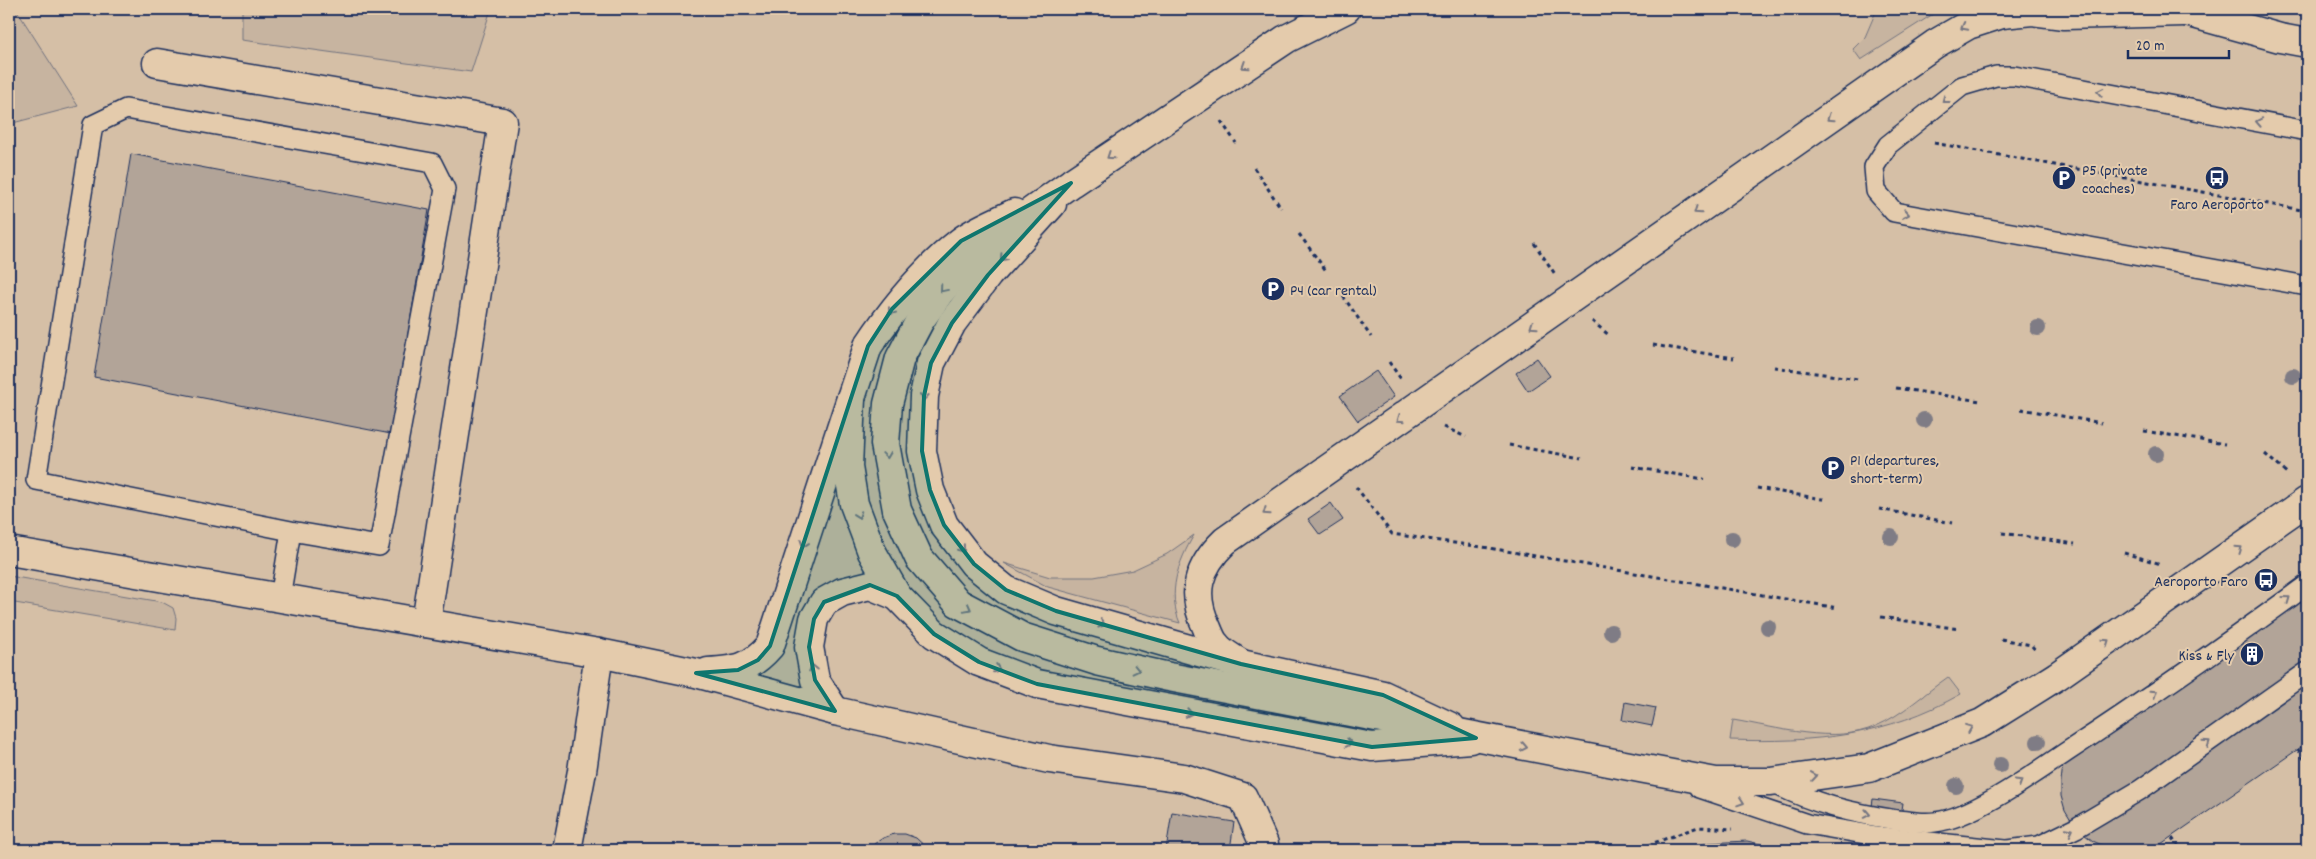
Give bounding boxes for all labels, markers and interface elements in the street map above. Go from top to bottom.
one-way arrow [1961,21,1970,31]
scale bar [2128,28,2230,60]
text: 20 m [2136,36,2164,58]
one-way arrow [1241,60,1251,69]
one-way arrow [2095,87,2104,98]
one-way arrow [1942,94,1951,102]
one-way arrow [1826,112,1836,121]
one-way arrow [2255,117,2264,128]
one-way arrow [1106,150,1116,159]
place label: P5 (private coaches) [2082,160,2148,201]
parking icon: P5 (private coaches) [2051,165,2077,191]
bus stop icon: Faro Aeroporto [2204,165,2230,191]
place label: Faro Aeroporto [2170,194,2264,217]
one-way arrow [1693,205,1703,214]
one-way arrow [1901,209,1910,219]
one-way arrow [1000,253,1009,262]
parking icon: P4 (car rental) [1260,276,1286,302]
place label: P4 (car rental) [1290,280,1377,303]
one-way arrow [940,283,949,292]
one-way arrow [889,306,897,315]
one-way arrow [1529,320,1539,329]
one-way arrow [919,393,930,401]
one-way arrow [1396,413,1406,422]
place label: P1 (departures, short-term) [1850,450,1939,491]
one-way arrow [881,451,892,459]
parking icon: P1 (departures, short-term) [1820,455,1846,481]
one-way arrow [1262,506,1272,515]
one-way arrow [852,510,862,519]
one-way arrow [799,540,809,548]
one-way arrow [957,543,965,552]
one-way arrow [2233,546,2243,555]
bus stop icon: Aeroporto Faro [2253,567,2279,593]
place label: Aeroporto Faro [2154,571,2248,594]
one-way arrow [2281,597,2290,605]
one-way arrow [963,602,972,612]
one-way arrow [1098,619,1106,629]
one-way arrow [2100,639,2110,648]
building icon: Kiss & Fly [2239,641,2265,667]
place label: Kiss & Fly [2178,645,2235,668]
one-way arrow [808,663,819,672]
one-way arrow [992,663,1001,673]
one-way arrow [1132,664,1141,675]
one-way arrow [2149,690,2158,699]
one-way arrow [1184,707,1193,717]
one-way arrow [1964,724,1973,734]
one-way arrow [1344,737,1353,748]
one-way arrow [2201,740,2210,749]
one-way arrow [1520,741,1528,751]
one-way arrow [1810,771,1819,781]
one-way arrow [2013,779,2022,789]
one-way arrow [1736,796,1744,806]
one-way arrow [1862,808,1871,819]
one-way arrow [2065,827,2074,837]

